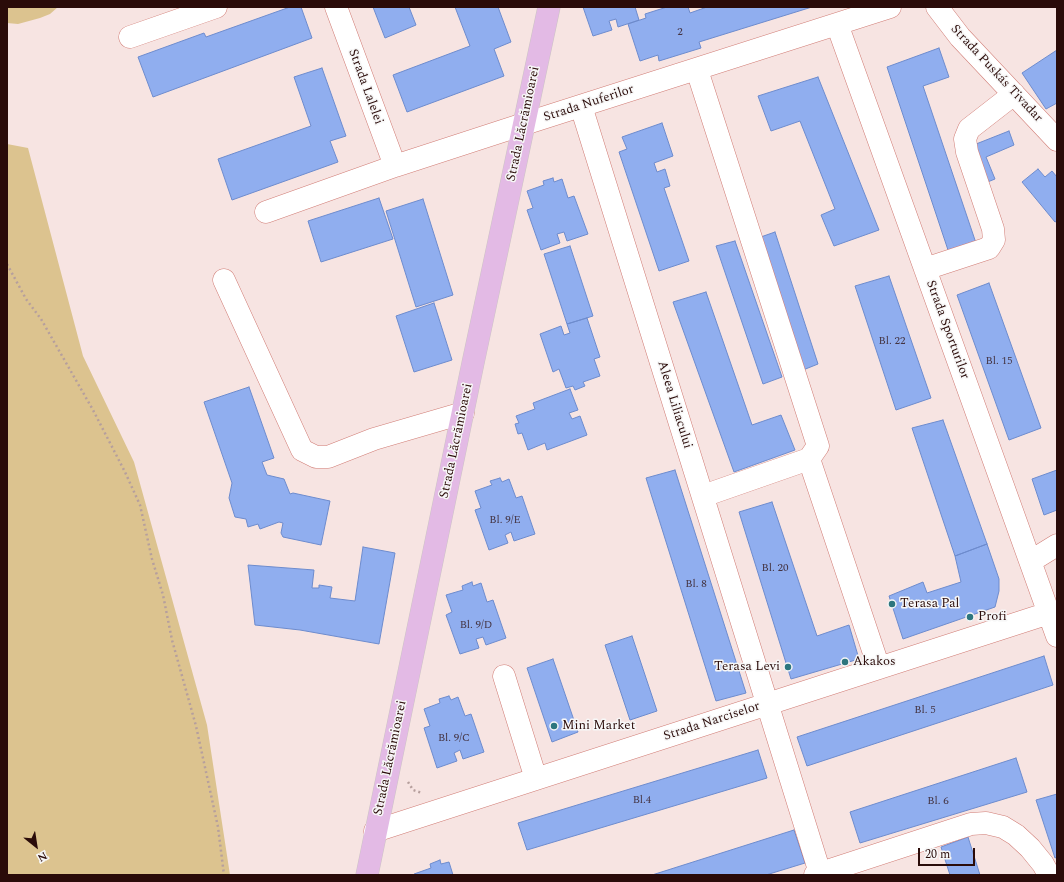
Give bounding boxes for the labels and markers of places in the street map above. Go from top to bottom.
place label: Terasa Pal [900,596,959,612]
marker: Terasa Pal [887,599,897,609]
place label: Profi [978,609,1007,625]
marker: Profi [965,612,975,622]
place label: Akakos [853,654,896,670]
marker: Akakos [840,657,850,667]
place label: Terasa Levi [714,659,780,675]
marker: Terasa Levi [783,662,793,672]
place label: Mini Market [562,718,635,734]
marker: Mini Market [549,721,559,731]

